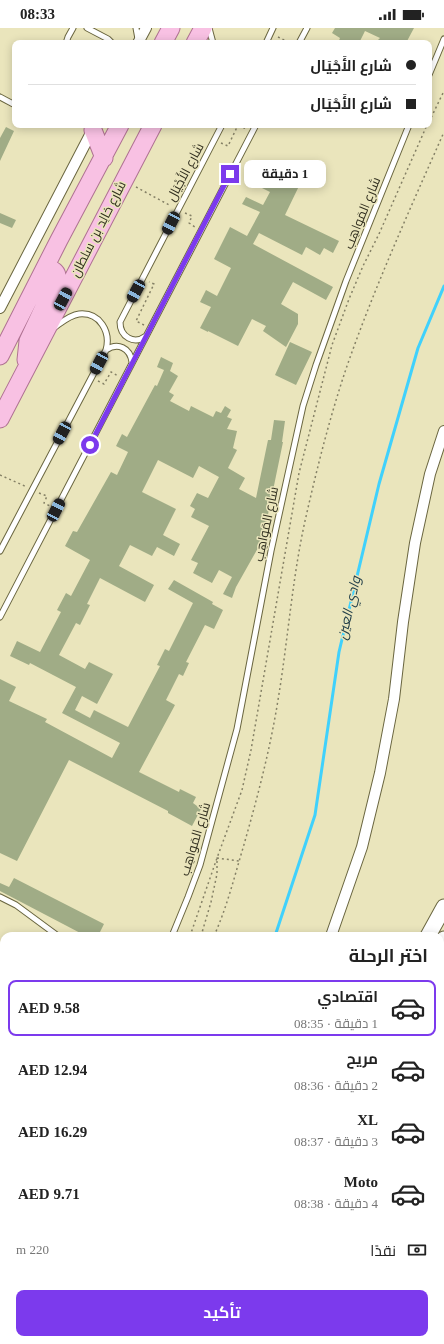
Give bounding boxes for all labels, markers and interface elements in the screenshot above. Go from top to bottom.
text: 08:33 [20,6,55,22]
text: شارع الأَجْيَال [311,58,392,74]
text: شارع الأَجْيَال [311,96,392,112]
street label: شارع الأَجْيَال [163,140,207,204]
callout: 1 دقيقة [244,160,326,188]
route end [221,165,239,183]
text: 1 دقيقة [262,166,308,181]
street label: شارع المَواهِب [341,175,384,252]
street label: شارع خالِد بن سلطان [67,178,130,280]
car [160,210,182,236]
car [125,278,147,304]
car [52,286,74,312]
car [88,350,110,376]
car [51,420,73,446]
route start [81,436,99,454]
street label: شارع المَواهِب [251,485,282,563]
car [45,497,67,523]
water label: وادي العين [334,573,368,642]
street label: شارع المَواهِب [177,800,214,878]
text: اختر الرحلة [349,946,428,966]
text: اقتصادي [318,989,378,1005]
icon: car [390,990,426,1026]
text: AED 9.58 [18,1000,80,1016]
text: 1 دقيقة · 08:35 [294,1016,378,1031]
text: مريح [346,1051,378,1067]
icon: car [390,1052,426,1088]
text: AED 12.94 [18,1062,87,1078]
text: 2 دقيقة · 08:36 [294,1078,378,1093]
text: XL [357,1112,378,1128]
icon: car [390,1114,426,1150]
text: AED 16.29 [18,1124,87,1140]
text: 3 دقيقة · 08:37 [294,1134,378,1149]
text: Moto [344,1174,378,1190]
icon: car [390,1176,426,1212]
text: AED 9.71 [18,1186,80,1202]
text: 4 دقيقة · 08:38 [294,1196,378,1211]
icon: cash [406,1239,428,1261]
text: 220 m [16,1242,49,1257]
text: نقدًا [370,1243,396,1259]
button: تأكيد [16,1290,428,1336]

